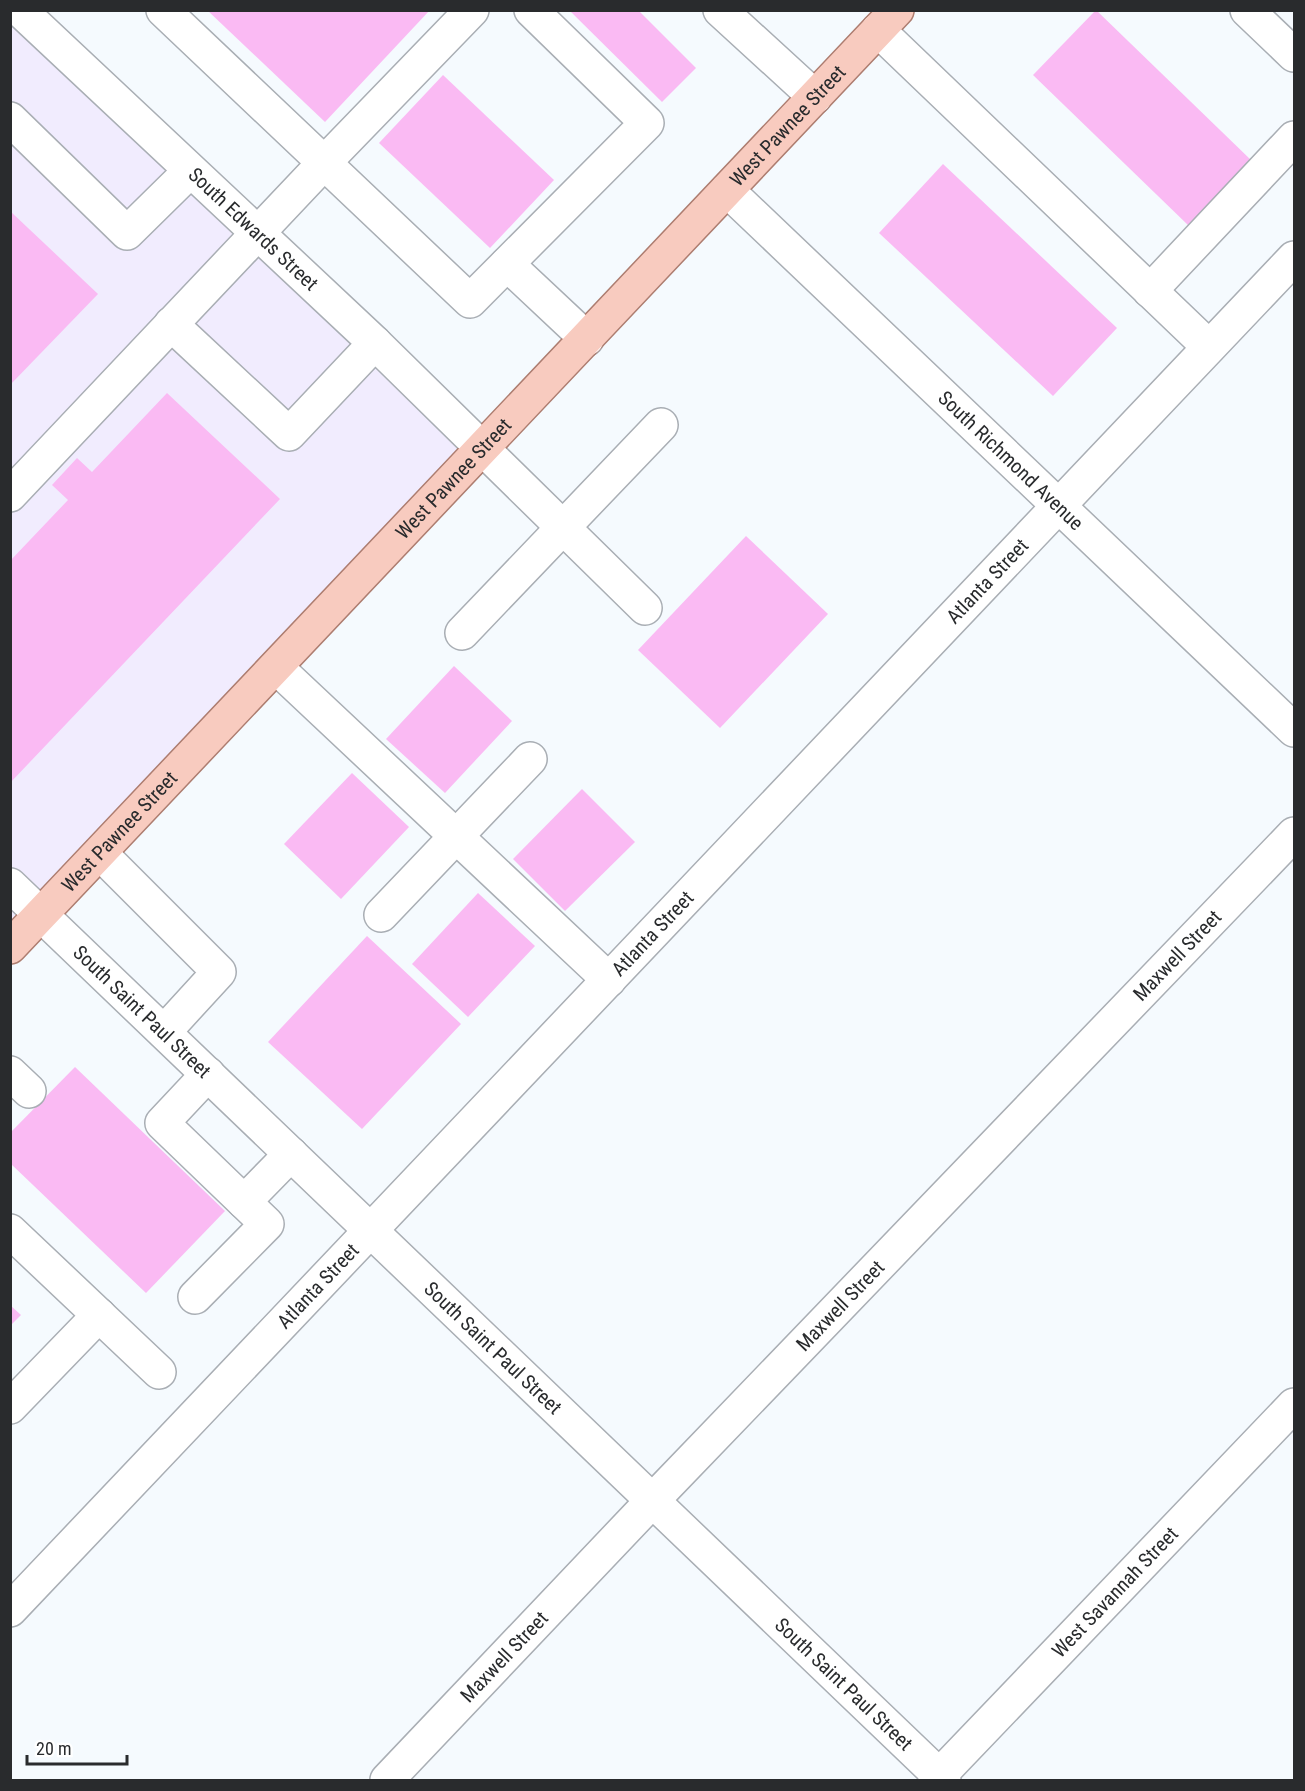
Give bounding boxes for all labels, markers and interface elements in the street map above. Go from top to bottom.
street label: West Pawnee Street [725,60,850,191]
street label: South Edwards Street [184,162,323,296]
street label: South Richmond Avenue [933,386,1088,535]
street label: West Pawnee Street [391,413,516,544]
street label: Atlanta Street [941,534,1033,629]
street label: West Pawnee Street [56,766,182,897]
street label: Atlanta Street [607,886,698,981]
street label: Maxwell Street [1128,905,1226,1006]
street label: South Saint Paul Street [68,940,216,1083]
street label: Atlanta Street [272,1238,364,1333]
street label: Maxwell Street [791,1255,889,1356]
street label: South Saint Paul Street [419,1276,567,1419]
street label: West Savannah Street [1047,1522,1183,1663]
street label: Maxwell Street [455,1606,553,1707]
street label: South Saint Paul Street [770,1613,918,1756]
scale bar [27,1728,128,1766]
text: 20 m [36,1738,71,1759]

